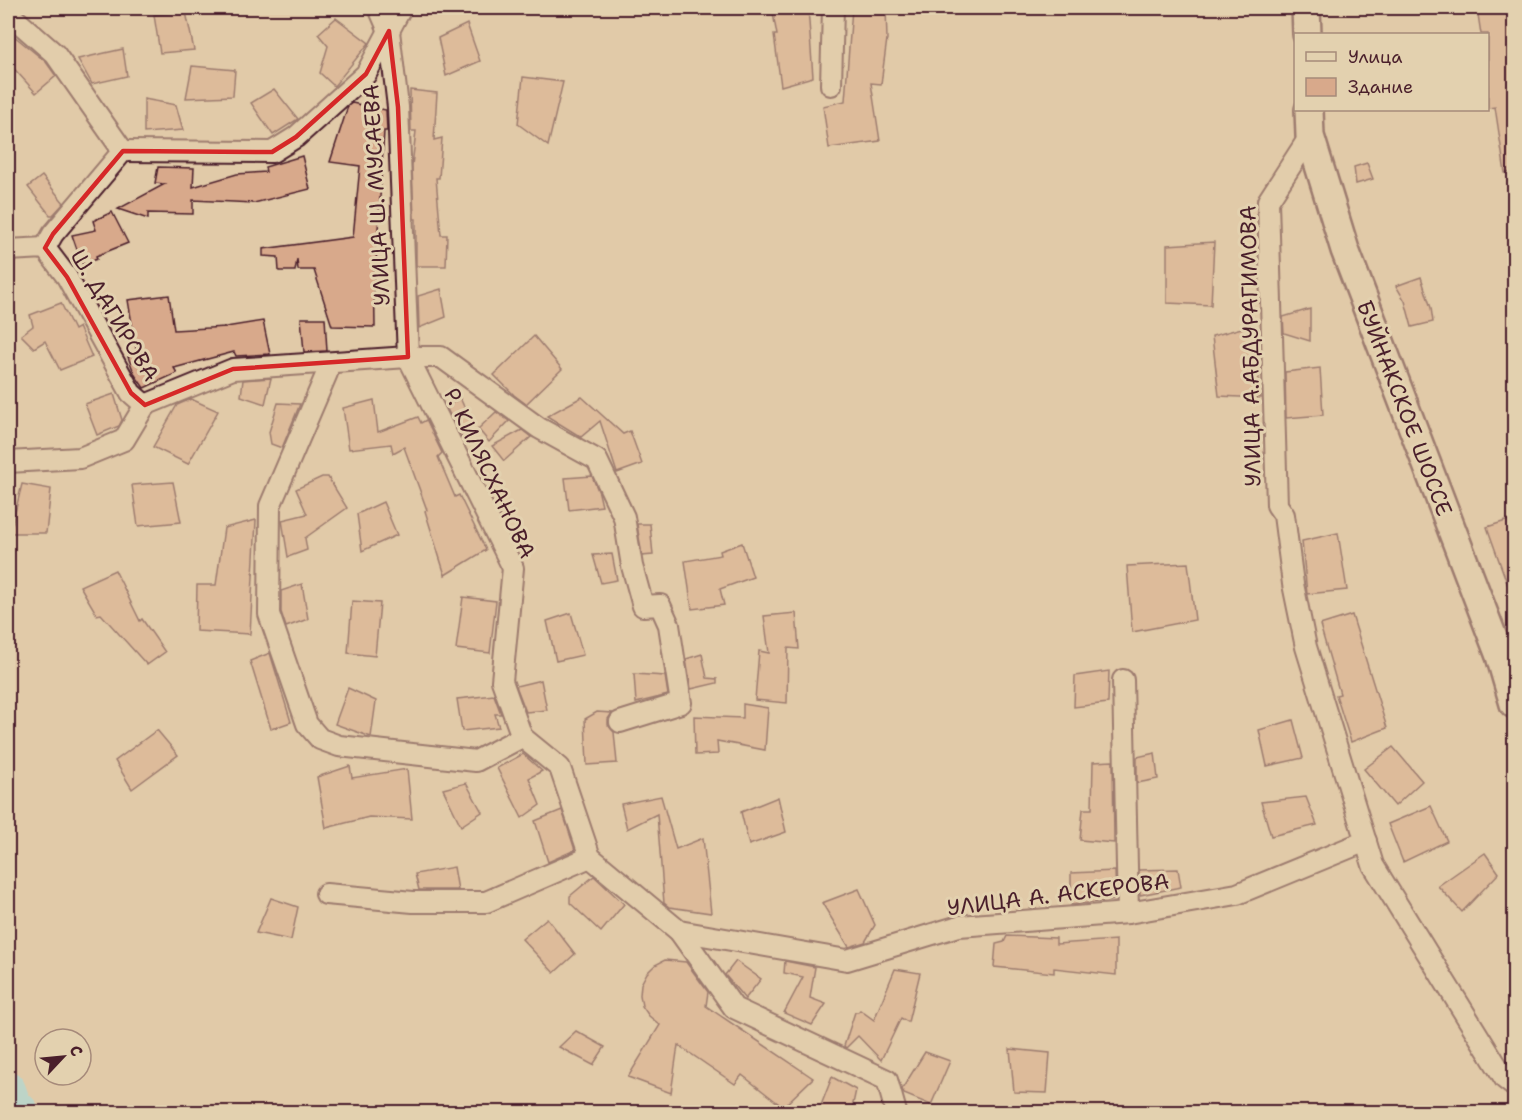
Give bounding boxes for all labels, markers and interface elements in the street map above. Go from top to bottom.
legend [1294,33,1489,111]
text: Улица [1348,45,1402,69]
text: Здание [1348,75,1413,99]
street label: УЛИЦА Ш. МУСАЕВА [356,83,397,307]
street label: УЛИЦА А.АБДУРАГИМОВА [1234,205,1267,487]
street label: Ш. ДАГИРОВА [64,244,165,387]
street label: БУЙНАКСКОЕ ШОССЕ [1350,296,1459,520]
street label: Р. КИЛЯСХАНОВА [437,383,542,563]
street label: УЛИЦА А. АСКЕРОВА [945,866,1171,923]
north arrow [33,1027,93,1087]
text: С [64,1042,88,1060]

